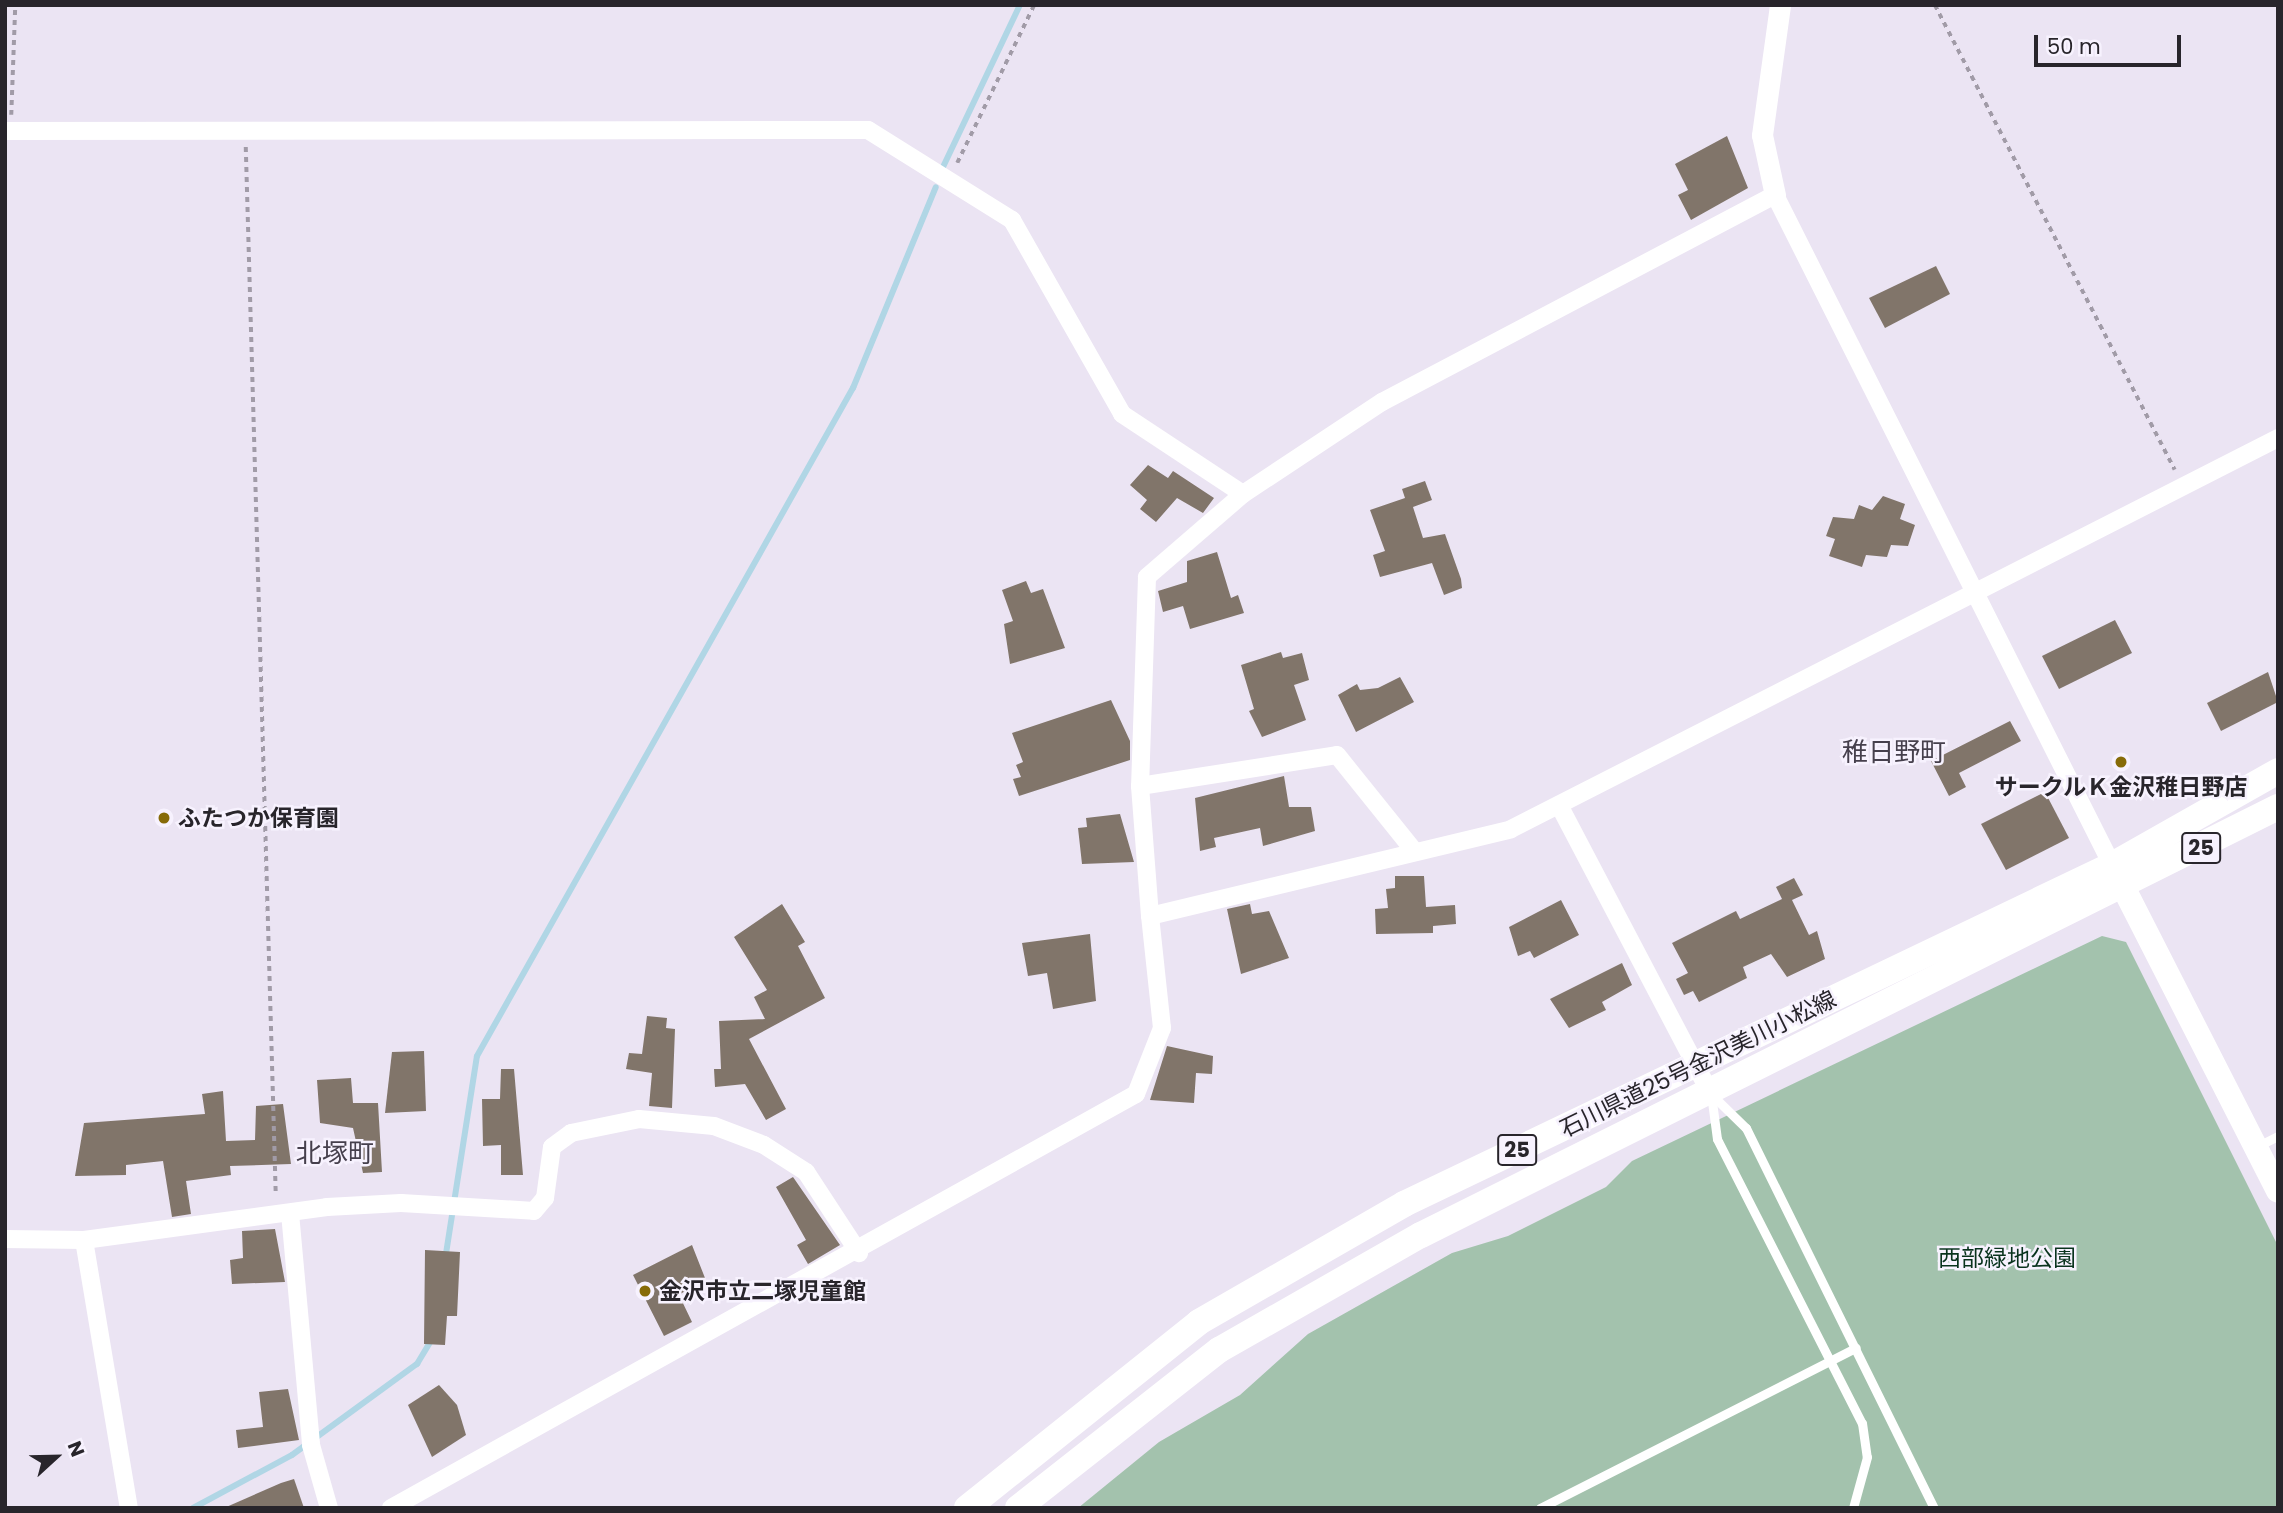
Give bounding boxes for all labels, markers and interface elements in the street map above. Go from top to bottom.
scale bar [2038,21,2185,65]
text: 50 m [2047,32,2101,61]
district label: 稚日野町 [1842,737,1946,769]
marker: サークルＫ金沢稚日野店 [2113,754,2129,770]
place label: サークルＫ金沢稚日野店 [1995,773,2247,801]
place label: ふたつか保育園 [178,804,339,832]
marker: ふたつか保育園 [156,810,172,826]
road number: 25 [2180,830,2222,866]
street label: 石川県道25号金沢美川小松線 [1555,985,1841,1143]
road number: 25 [1496,1132,1538,1168]
district label: 北塚町 [296,1138,374,1170]
park label: 西部緑地公園 [1938,1244,2076,1272]
place label: 金沢市立二塚児童館 [659,1277,866,1305]
marker: 金沢市立二塚児童館 [637,1283,653,1299]
north arrow [21,1422,91,1492]
text: N [61,1437,91,1461]

